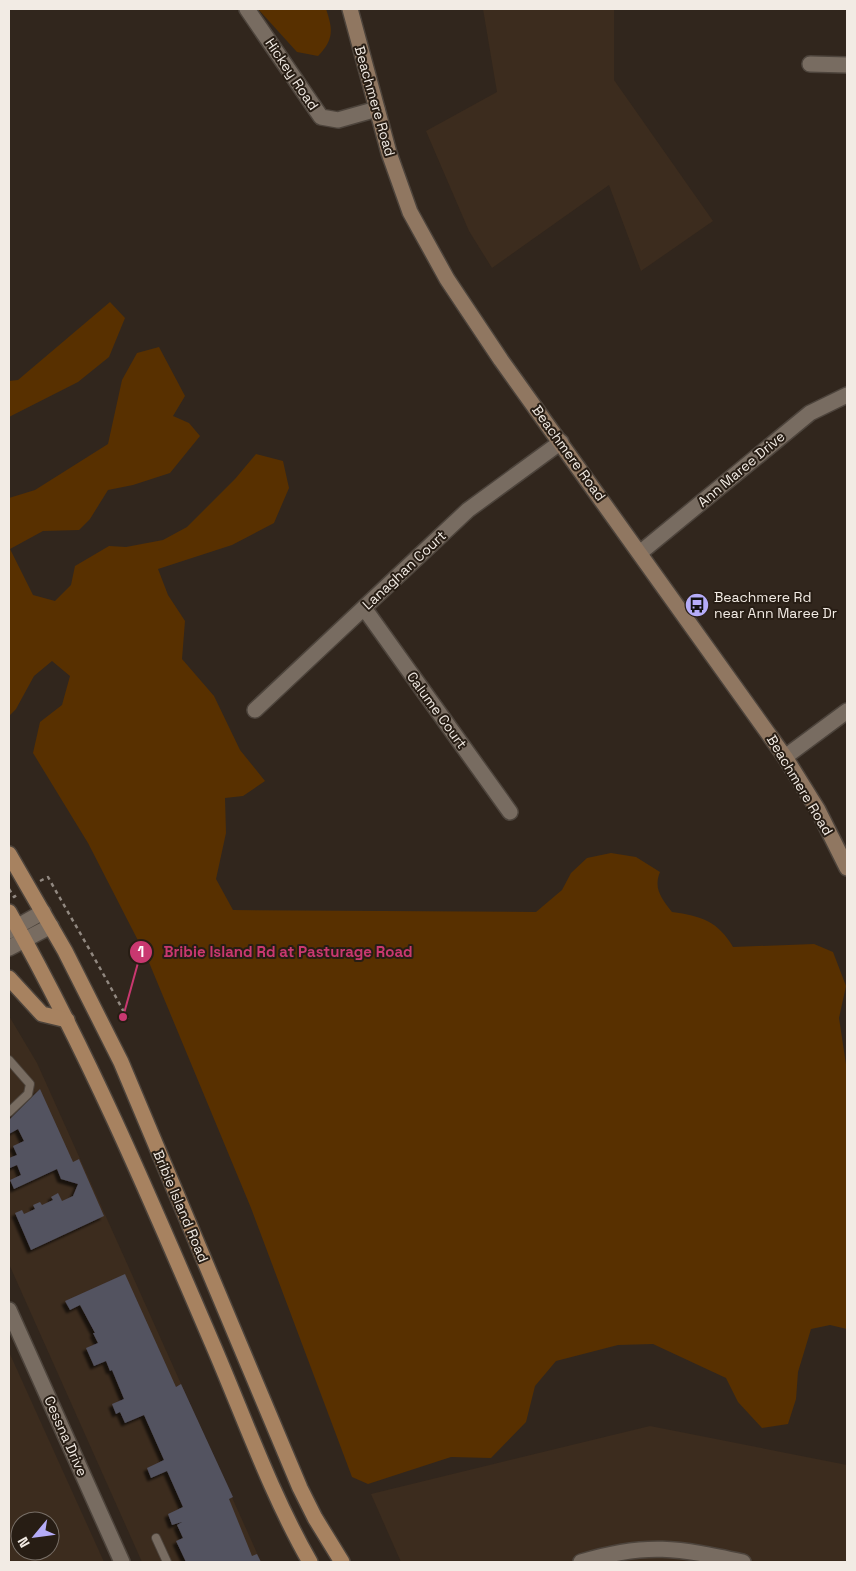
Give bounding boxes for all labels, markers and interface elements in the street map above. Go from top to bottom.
street label: Hickey Road [261,35,323,113]
street label: Beachmere Road [351,44,399,158]
street label: Beachmere Road [528,402,610,504]
street label: Ann Maree Drive [694,427,788,511]
street label: Lanaghan Court [358,527,450,613]
place label: Beachmere Rd near Ann Maree Dr [714,588,837,622]
bus stop icon: Beachmere Rd near Ann Maree Dr [684,592,710,618]
street label: Calume Court [403,668,471,752]
street label: Beachmere Road [763,732,837,838]
callout: Bribie Island Rd at Pasturage Road [128,937,422,967]
text: 1 [138,942,144,961]
text: Bribie Island Rd at Pasturage Road [163,942,413,961]
street label: Bribie Island Road [149,1147,213,1265]
street label: Cessna Drive [40,1393,92,1479]
north arrow [10,1511,60,1561]
text: N [13,1534,34,1551]

